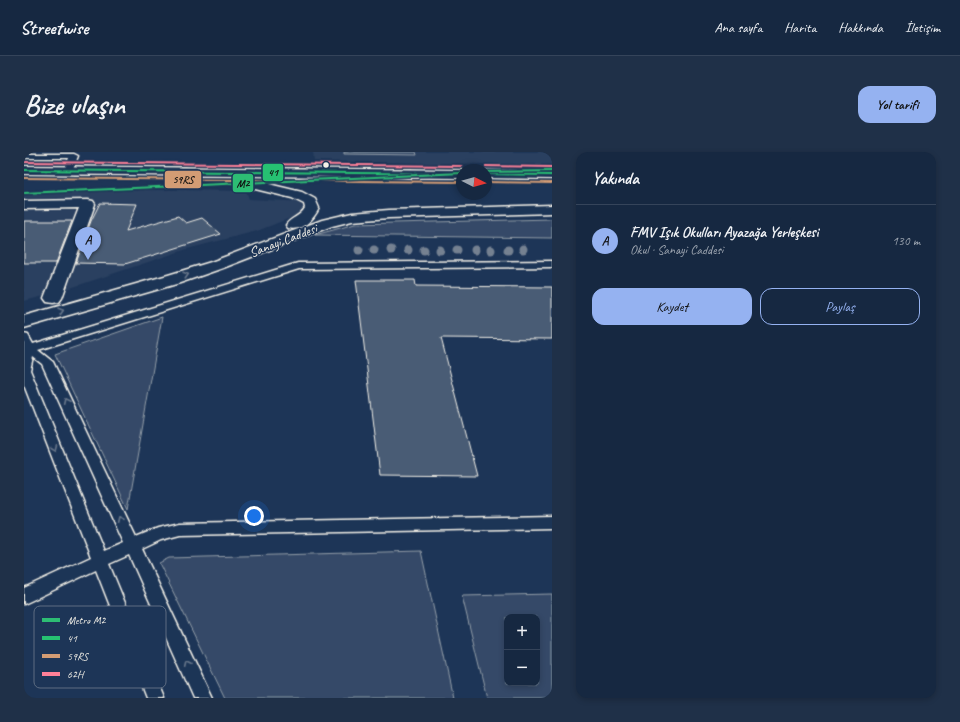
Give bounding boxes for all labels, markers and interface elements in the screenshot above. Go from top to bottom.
text: Streetwise [20,16,88,40]
text: Ana sayfa [715,19,762,36]
text: Harita [784,19,816,36]
text: Hakkında [838,19,883,36]
text: İletişim [905,19,940,36]
button: Yol tarifi [858,86,936,123]
text: Bize ulaşın [24,87,125,122]
unlabelled marker [321,160,331,170]
line badge: 41 [262,163,284,182]
north arrow [456,164,492,200]
text: 41 [268,165,279,179]
text: Yakında [592,168,639,189]
line badge: 59RS [164,170,202,189]
text: 59RS [173,172,195,186]
line badge: M2 [232,173,254,193]
text: M2 [237,176,251,190]
street label: Sanayi Caddesi [247,219,322,261]
text: FMV Işık Okulları Ayazağa Yerleşkesi [630,223,818,242]
pin: A [75,227,101,260]
text: A [602,233,608,249]
text: 130 m [892,233,920,249]
text: Okul · Sanayi Caddesi [630,242,723,258]
one-way arrow [183,271,190,280]
button: Kaydet [592,288,752,325]
button: Paylaş [760,288,920,325]
one-way arrow [58,307,65,316]
one-way arrow [63,398,71,406]
one-way arrow [51,445,59,452]
your location [244,506,264,526]
one-way arrow [117,516,125,524]
legend [34,606,166,688]
text: Metro M2 [67,613,107,627]
map controls [504,614,540,686]
button: + [504,614,540,650]
text: 41 [67,631,78,645]
text: 59RS [67,649,90,663]
button: − [504,650,540,686]
one-way arrow [184,659,192,667]
text: 62H [67,667,85,681]

